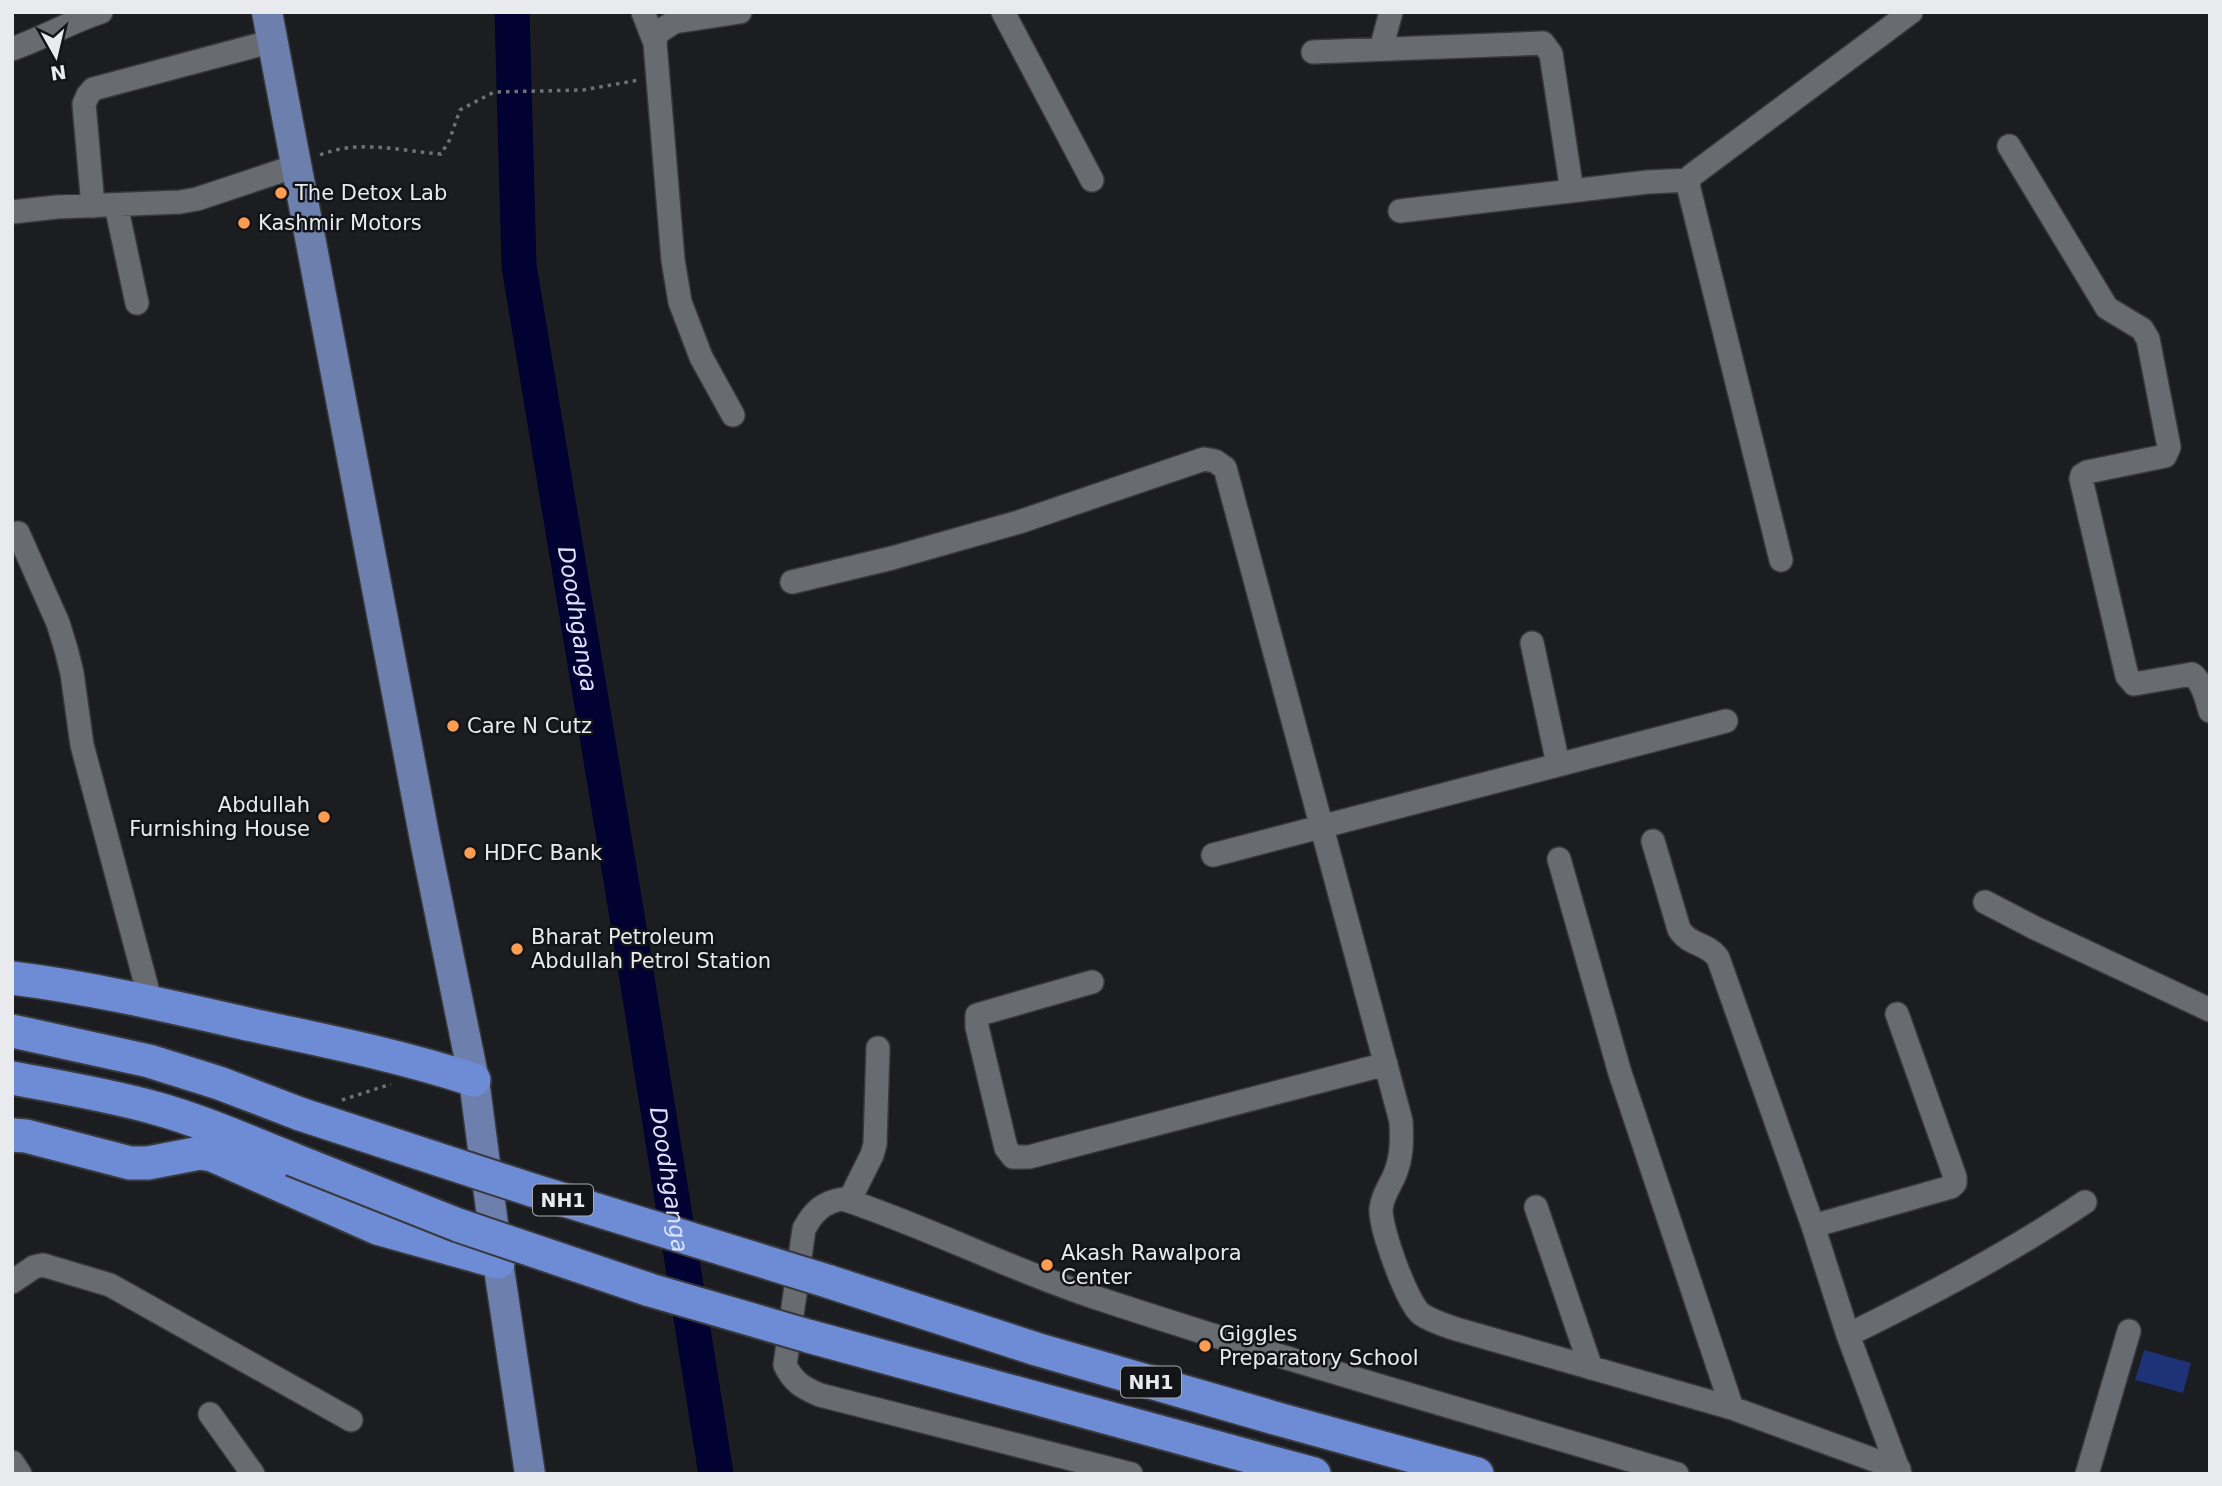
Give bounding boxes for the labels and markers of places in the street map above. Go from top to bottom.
place label: The Detox Lab [294,181,447,205]
marker: The Detox Lab [273,185,289,201]
place label: Kashmir Motors [258,211,422,235]
marker: Kashmir Motors [236,215,252,231]
place label: Care N Cutz [467,714,592,738]
marker: Care N Cutz [445,718,461,734]
place label: Abdullah Furnishing House [129,793,310,841]
marker: Abdullah Furnishing House [316,809,332,825]
place label: HDFC Bank [484,841,603,865]
marker: HDFC Bank [462,845,478,861]
place label: Bharat Petroleum Abdullah Petrol Station [531,925,771,973]
marker: Bharat Petroleum Abdullah Petrol Station [509,941,525,957]
place label: Akash Rawalpora Center [1061,1241,1242,1289]
marker: Akash Rawalpora Center [1039,1257,1055,1273]
place label: Giggles Preparatory School [1219,1322,1419,1370]
marker: Giggles Preparatory School [1197,1338,1213,1354]

